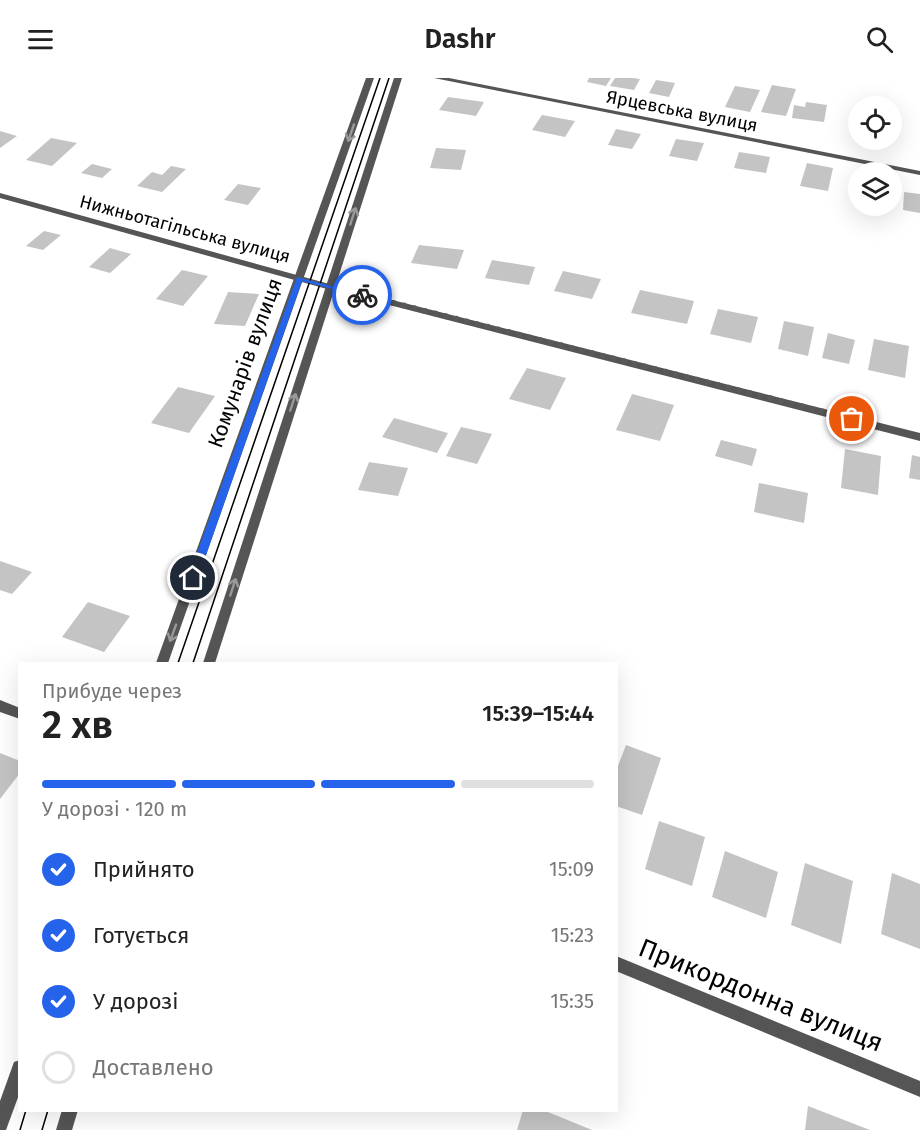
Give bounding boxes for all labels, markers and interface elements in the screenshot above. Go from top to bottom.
icon: menu [24,23,57,56]
text: Dashr [424,23,496,55]
icon: search [863,23,896,56]
street label: Ярцевська вулиця [605,86,759,136]
map controls [848,96,902,216]
button: locate [848,96,902,150]
one-way arrow [344,123,355,142]
button: layers [848,162,902,216]
street label: Нижньотагільська вулиця [77,190,293,268]
one-way arrow [349,207,360,226]
courier [332,265,392,325]
street label: Комунарів вулиця [202,275,288,451]
icon: bike [346,279,379,312]
one-way arrow [288,393,299,412]
pin [826,393,877,444]
icon: bag [835,402,868,435]
pin [167,552,218,603]
icon: home [176,561,209,594]
one-way arrow [228,578,239,597]
one-way arrow [166,623,177,642]
text: Прибуде через [42,679,182,703]
text: 15:39–15:44 [482,700,594,727]
text: 2 хв [42,702,113,748]
text: У дорозі · 120 m [42,797,187,821]
icon: check [42,853,75,886]
text: Прийнято [93,856,195,883]
text: 15:09 [549,857,594,881]
icon: check [42,919,75,952]
text: Готується [93,922,189,949]
text: 15:23 [551,923,594,947]
street label: Прикордонна вулиця [634,932,887,1059]
icon: check [42,985,75,1018]
text: У дорозі [93,988,178,1015]
text: 15:35 [550,989,594,1013]
text: Доставлено [93,1054,214,1081]

